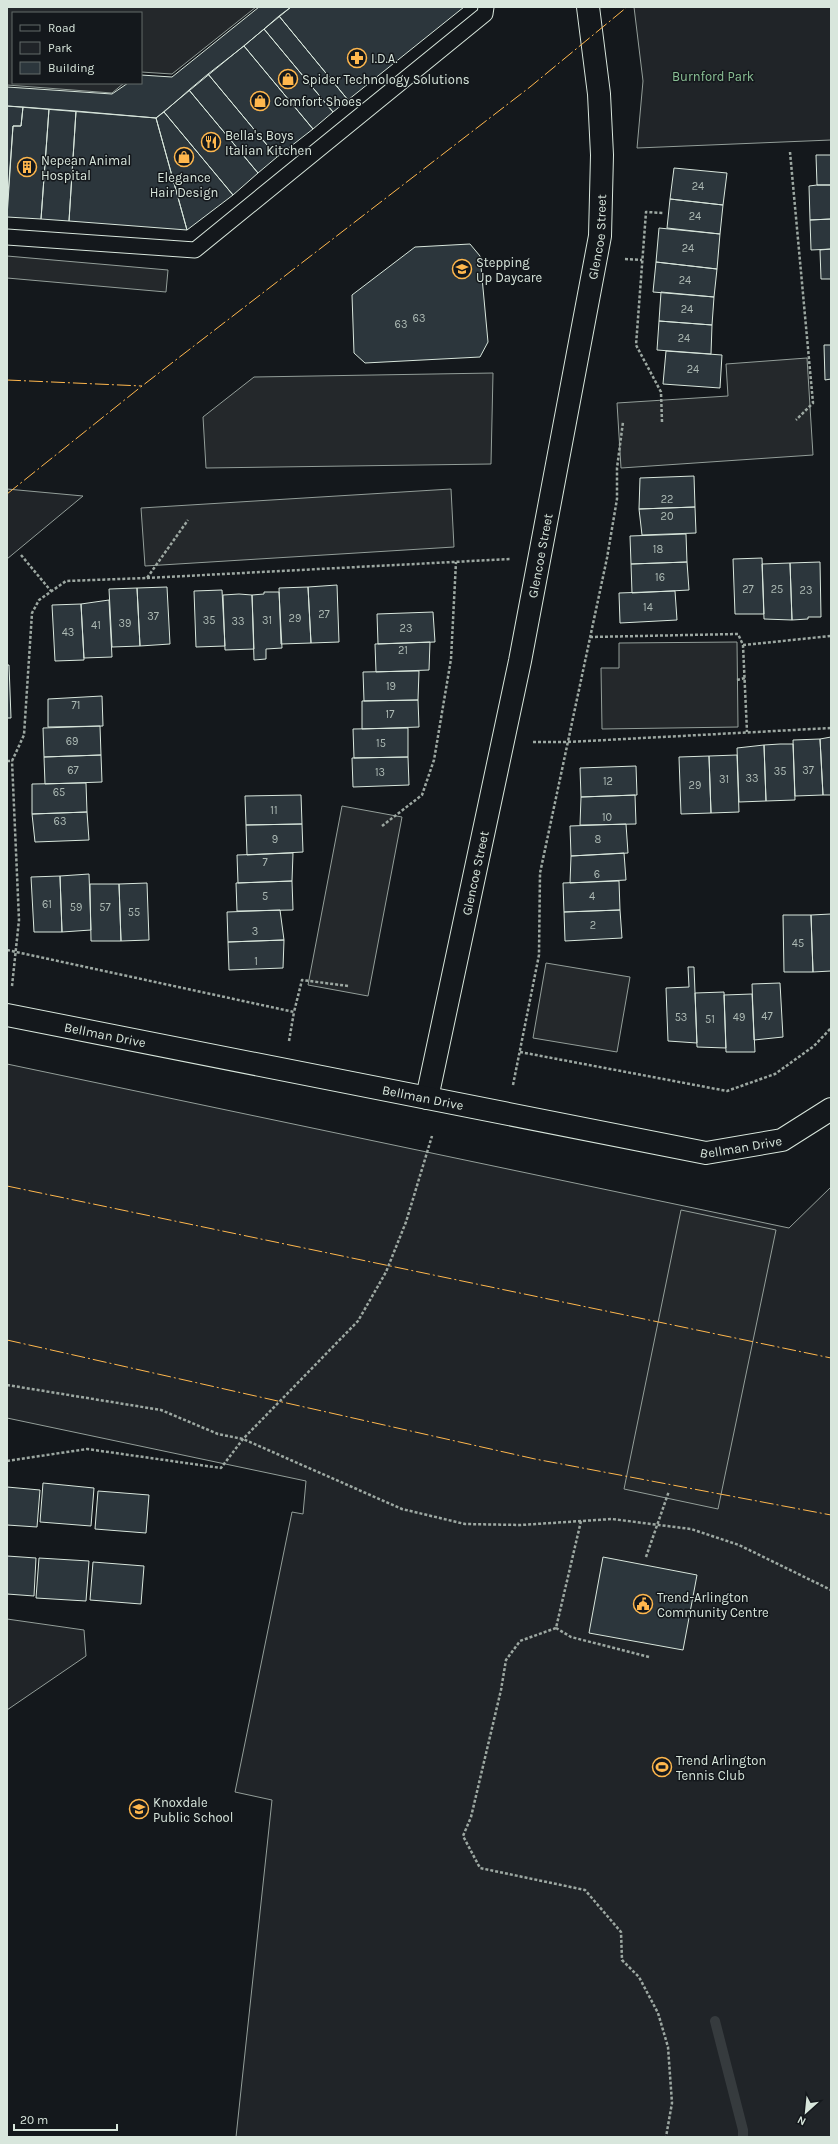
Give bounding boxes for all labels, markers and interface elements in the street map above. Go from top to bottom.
legend [12,12,142,84]
text: Road [48,21,76,35]
text: Park [48,41,73,55]
pharmacy icon: I.D.A. [346,47,368,69]
place label: I.D.A. [371,51,398,66]
text: Building [48,61,95,75]
shop icon: Spider Technology Solutions [277,68,299,90]
park label: Burnford Park [672,69,754,84]
place label: Spider Technology Solutions [302,72,470,87]
shop icon: Comfort Shoes [249,90,271,112]
place label: Comfort Shoes [274,94,362,109]
place label: Bella's Boys Italian Kitchen [225,128,312,158]
restaurant icon: Bella's Boys Italian Kitchen [200,131,222,153]
shop icon: Elegance Hair Design [173,146,195,168]
place label: Nepean Animal Hospital [41,153,131,183]
building icon: Nepean Animal Hospital [16,156,38,178]
place label: Elegance Hair Design [150,170,218,200]
house number: 24 [692,180,704,193]
street label: Glencoe Street [585,194,609,281]
house number: 24 [689,210,701,223]
house number: 24 [682,242,694,255]
place label: Stepping Up Daycare [476,255,543,285]
school or university icon: Stepping Up Daycare [451,258,473,280]
house number: 24 [679,274,691,287]
house number: 24 [681,303,693,316]
house number: 63 [413,312,425,325]
house number: 63 [395,318,407,331]
house number: 24 [678,332,690,345]
house number: 24 [687,363,699,376]
house number: 22 [661,493,673,506]
house number: 20 [661,510,673,523]
street label: Glencoe Street [525,512,556,599]
house number: 18 [653,543,663,556]
house number: 16 [655,571,665,584]
house number: 27 [742,583,754,596]
house number: 25 [771,583,783,596]
house number: 23 [800,584,812,597]
house number: 14 [643,601,653,614]
house number: 27 [318,608,330,621]
house number: 37 [147,610,159,623]
house number: 29 [289,612,301,625]
house number: 35 [203,614,215,627]
house number: 31 [262,614,272,627]
house number: 33 [232,615,245,628]
house number: 39 [119,617,131,630]
house number: 41 [91,619,101,632]
house number: 23 [400,622,412,635]
house number: 43 [62,626,74,639]
house number: 21 [398,644,408,657]
house number: 19 [386,680,396,693]
house number: 71 [72,699,80,712]
house number: 17 [386,708,394,721]
house number: 69 [66,735,78,748]
house number: 15 [376,737,386,750]
house number: 67 [67,764,79,777]
house number: 37 [802,764,814,777]
house number: 35 [774,765,786,778]
house number: 13 [375,766,385,779]
house number: 33 [746,772,759,785]
house number: 31 [719,773,729,786]
house number: 12 [603,775,613,788]
house number: 29 [689,779,701,792]
house number: 65 [53,786,65,799]
house number: 11 [270,804,278,817]
house number: 10 [602,811,612,824]
house number: 63 [54,815,66,828]
street label: Glencoe Street [459,829,492,917]
house number: 9 [272,833,278,846]
house number: 8 [595,833,602,846]
house number: 7 [262,856,268,869]
house number: 6 [594,868,600,881]
house number: 5 [262,890,268,903]
house number: 4 [589,890,595,903]
house number: 61 [42,898,52,911]
house number: 59 [70,901,82,914]
house number: 57 [99,901,111,914]
house number: 55 [128,906,140,919]
house number: 2 [590,919,596,932]
house number: 3 [252,925,258,938]
house number: 45 [792,937,804,950]
house number: 1 [254,955,258,968]
house number: 47 [761,1010,773,1023]
house number: 53 [675,1011,687,1024]
house number: 49 [733,1011,745,1024]
house number: 51 [705,1013,715,1026]
street label: Bellman Drive [63,1019,147,1050]
street label: Bellman Drive [381,1082,465,1113]
street label: Bellman Drive [699,1133,783,1161]
place label: Trend-Arlington Community Centre [657,1590,769,1620]
public building icon: Trend-Arlington Community Centre [632,1593,654,1615]
place label: Trend Arlington Tennis Club [676,1753,766,1783]
sports icon: Trend Arlington Tennis Club [651,1756,673,1778]
place label: Knoxdale Public School [153,1795,233,1825]
school or university icon: Knoxdale Public School [128,1798,150,1820]
north arrow [786,2092,826,2132]
scale bar [14,2106,117,2132]
text: 20 m [20,2113,48,2127]
text: N [795,2113,808,2128]

